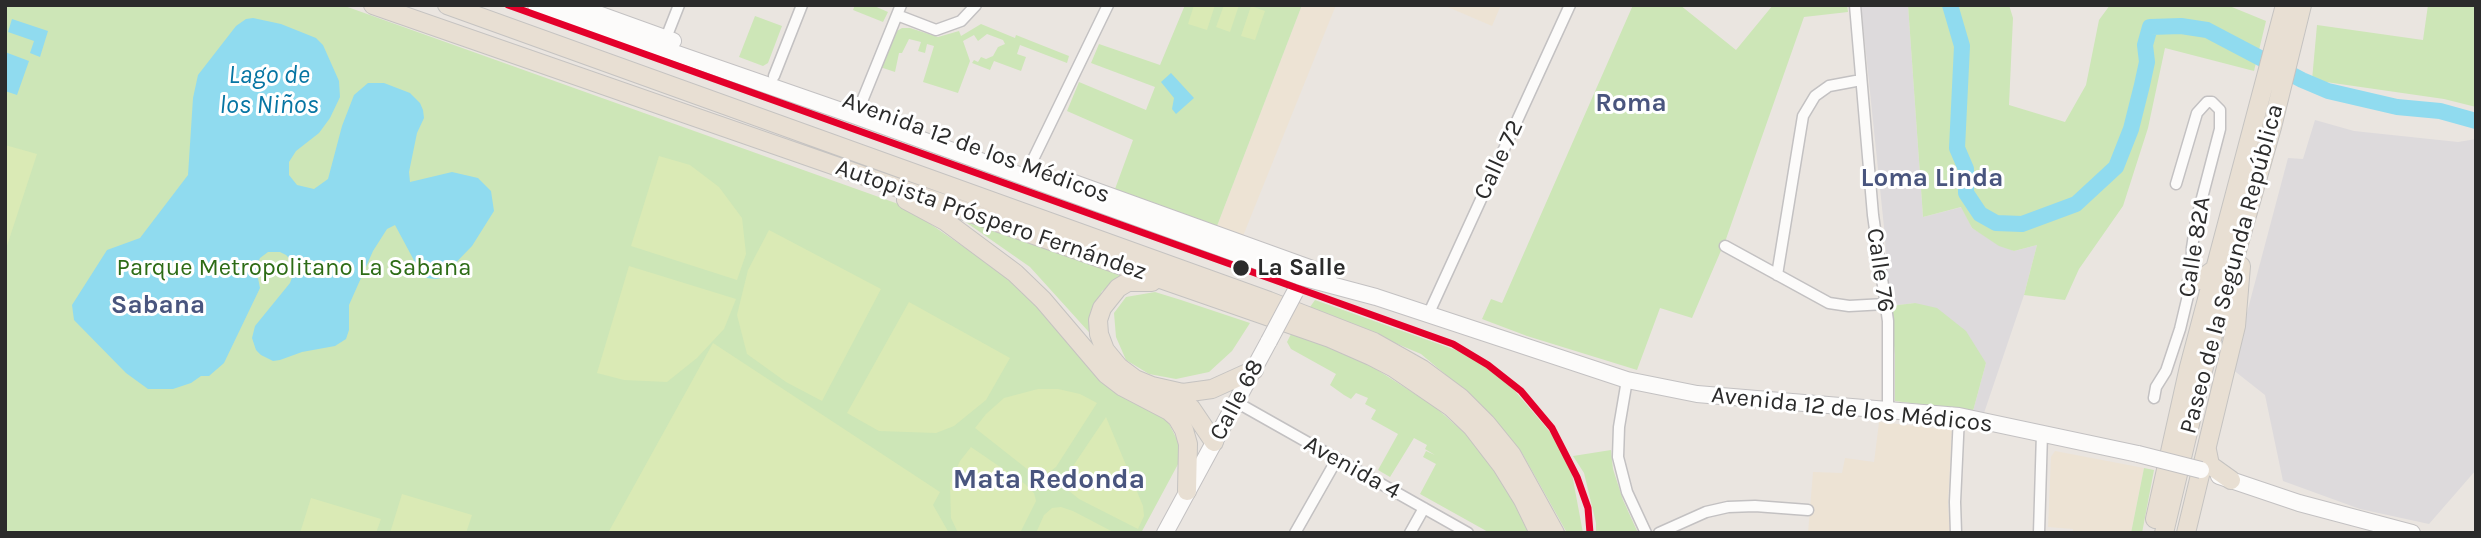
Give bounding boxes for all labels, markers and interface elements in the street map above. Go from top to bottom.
water label: Lago de los Niños [219,60,319,122]
street label: Avenida 12 de los Médicos [838,86,1114,210]
district label: Roma [1595,88,1667,120]
street label: Paseo de la Segunda República [2174,101,2290,437]
street label: Calle 72 [1468,116,1530,204]
street label: Autopista Próspero Fernández [832,153,1150,287]
district label: Loma Linda [1861,163,2003,195]
street label: Calle 82A [2173,194,2217,300]
street label: Calle 76 [1860,226,1900,314]
park label: Parque Metropolitano La Sabana [117,254,471,282]
place label: La Salle [1257,254,1346,282]
marker: La Salle [1231,258,1251,278]
district label: Sabana [111,290,205,322]
street label: Calle 68 [1204,354,1270,446]
street label: Avenida 12 de los Médicos [1710,381,1994,439]
street label: Avenida 4 [1299,430,1405,506]
district label: Mata Redonda [953,463,1145,497]

